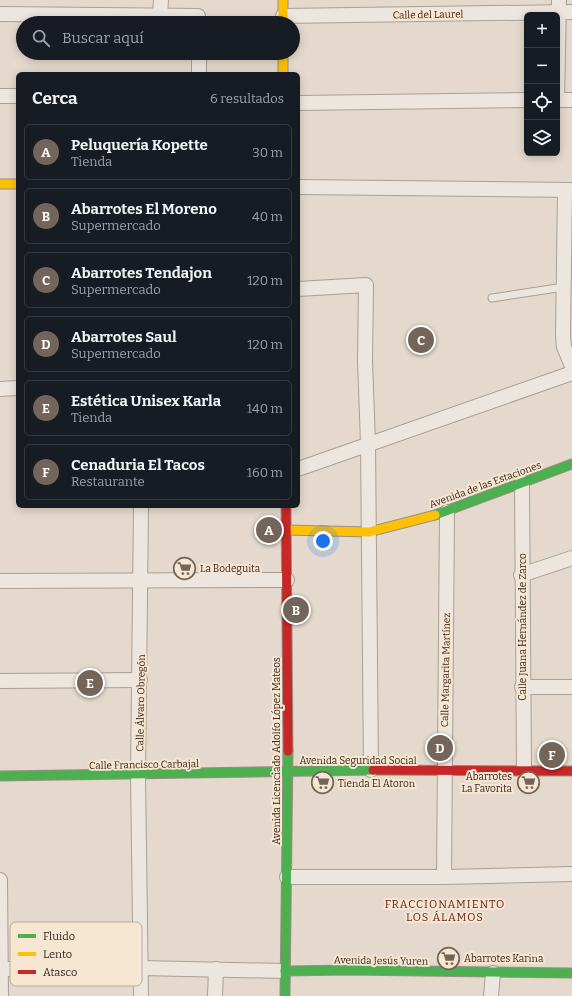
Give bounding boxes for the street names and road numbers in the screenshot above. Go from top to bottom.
street label: Calle del Laurel [393,8,464,22]
street label: Avenida de las Estaciones [428,459,543,511]
street label: Calle Juana Hernández de Zarco [517,553,529,701]
street label: Calle Margarita Martínez [438,613,453,727]
street label: Calle Álvaro Obregón [132,654,148,752]
street label: Avenida Licenciado Adolfo López Mateos [271,657,283,845]
street label: Avenida Seguridad Social [299,755,417,767]
street label: Calle Francisco Carbajal [89,758,199,772]
street label: Avenida Jesús Yuren [334,953,429,968]

